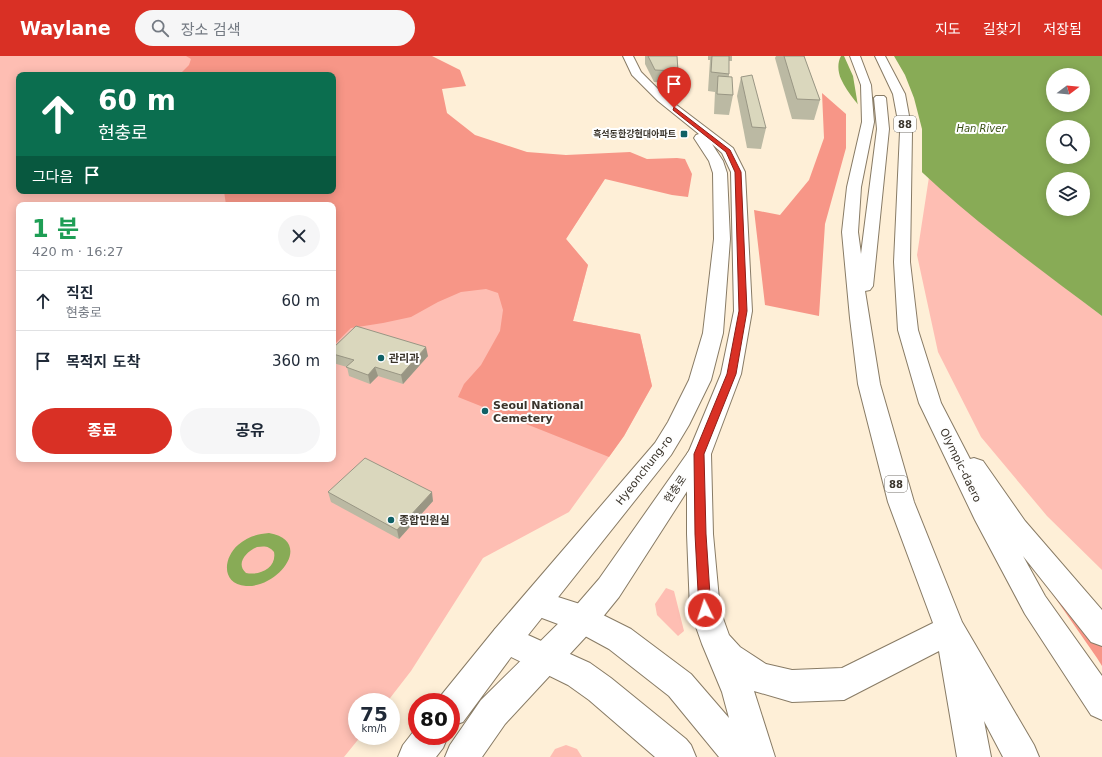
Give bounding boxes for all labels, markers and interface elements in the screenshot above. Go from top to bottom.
search box [135,10,415,46]
text: Waylane [20,17,111,39]
icon: search [149,17,171,39]
text: 장소 검색 [181,21,241,39]
text: 지도 [935,21,961,37]
text: 길찾기 [983,21,1021,37]
text: 저장됨 [1043,21,1082,37]
pin [657,67,691,108]
north arrow [1046,68,1090,112]
map controls [1046,68,1090,216]
icon: arrive [663,73,685,95]
text: 60 m [98,84,176,117]
icon: ahead [32,88,84,140]
road number: 88 [894,116,916,132]
button: search [1046,120,1090,164]
text: 현충로 [98,122,148,143]
water label: Han River [956,123,1006,134]
place label: 흑석동한강현대아파트 [593,128,676,139]
marker: 흑석동한강현대아파트 [679,129,689,139]
icon: arrive [81,164,103,186]
text: 그다음 [32,168,73,186]
button: layers [1046,172,1090,216]
text: 1 분 [32,215,79,243]
button: close [278,215,320,257]
text: 420 m · 16:27 [32,244,123,259]
text: 직진 [66,284,94,302]
icon: ahead [32,290,54,312]
text: 60 m [282,292,320,310]
text: 현충로 [66,305,102,320]
icon: arrive [32,350,54,372]
text: 360 m [272,352,320,370]
place label: 관리과 [389,352,419,365]
text: 목적지 도착 [66,353,140,371]
marker: 관리과 [376,353,386,363]
place label: Seoul National Cemetery [493,399,584,425]
marker: Seoul National Cemetery [480,406,490,416]
button: 종료 [32,408,172,454]
button: 공유 [180,408,320,454]
street label: Olympic-daero [937,426,984,504]
street label: Hyeonchung-ro [613,433,676,507]
street label: 현충로 [662,473,689,506]
road number: 88 [885,476,907,492]
place label: 종합민원실 [399,514,450,527]
marker: 종합민원실 [386,515,396,525]
position arrow [684,589,726,631]
speed limit sign: 80 [408,693,460,745]
text: 75 [360,702,388,726]
text: km/h [361,723,387,734]

